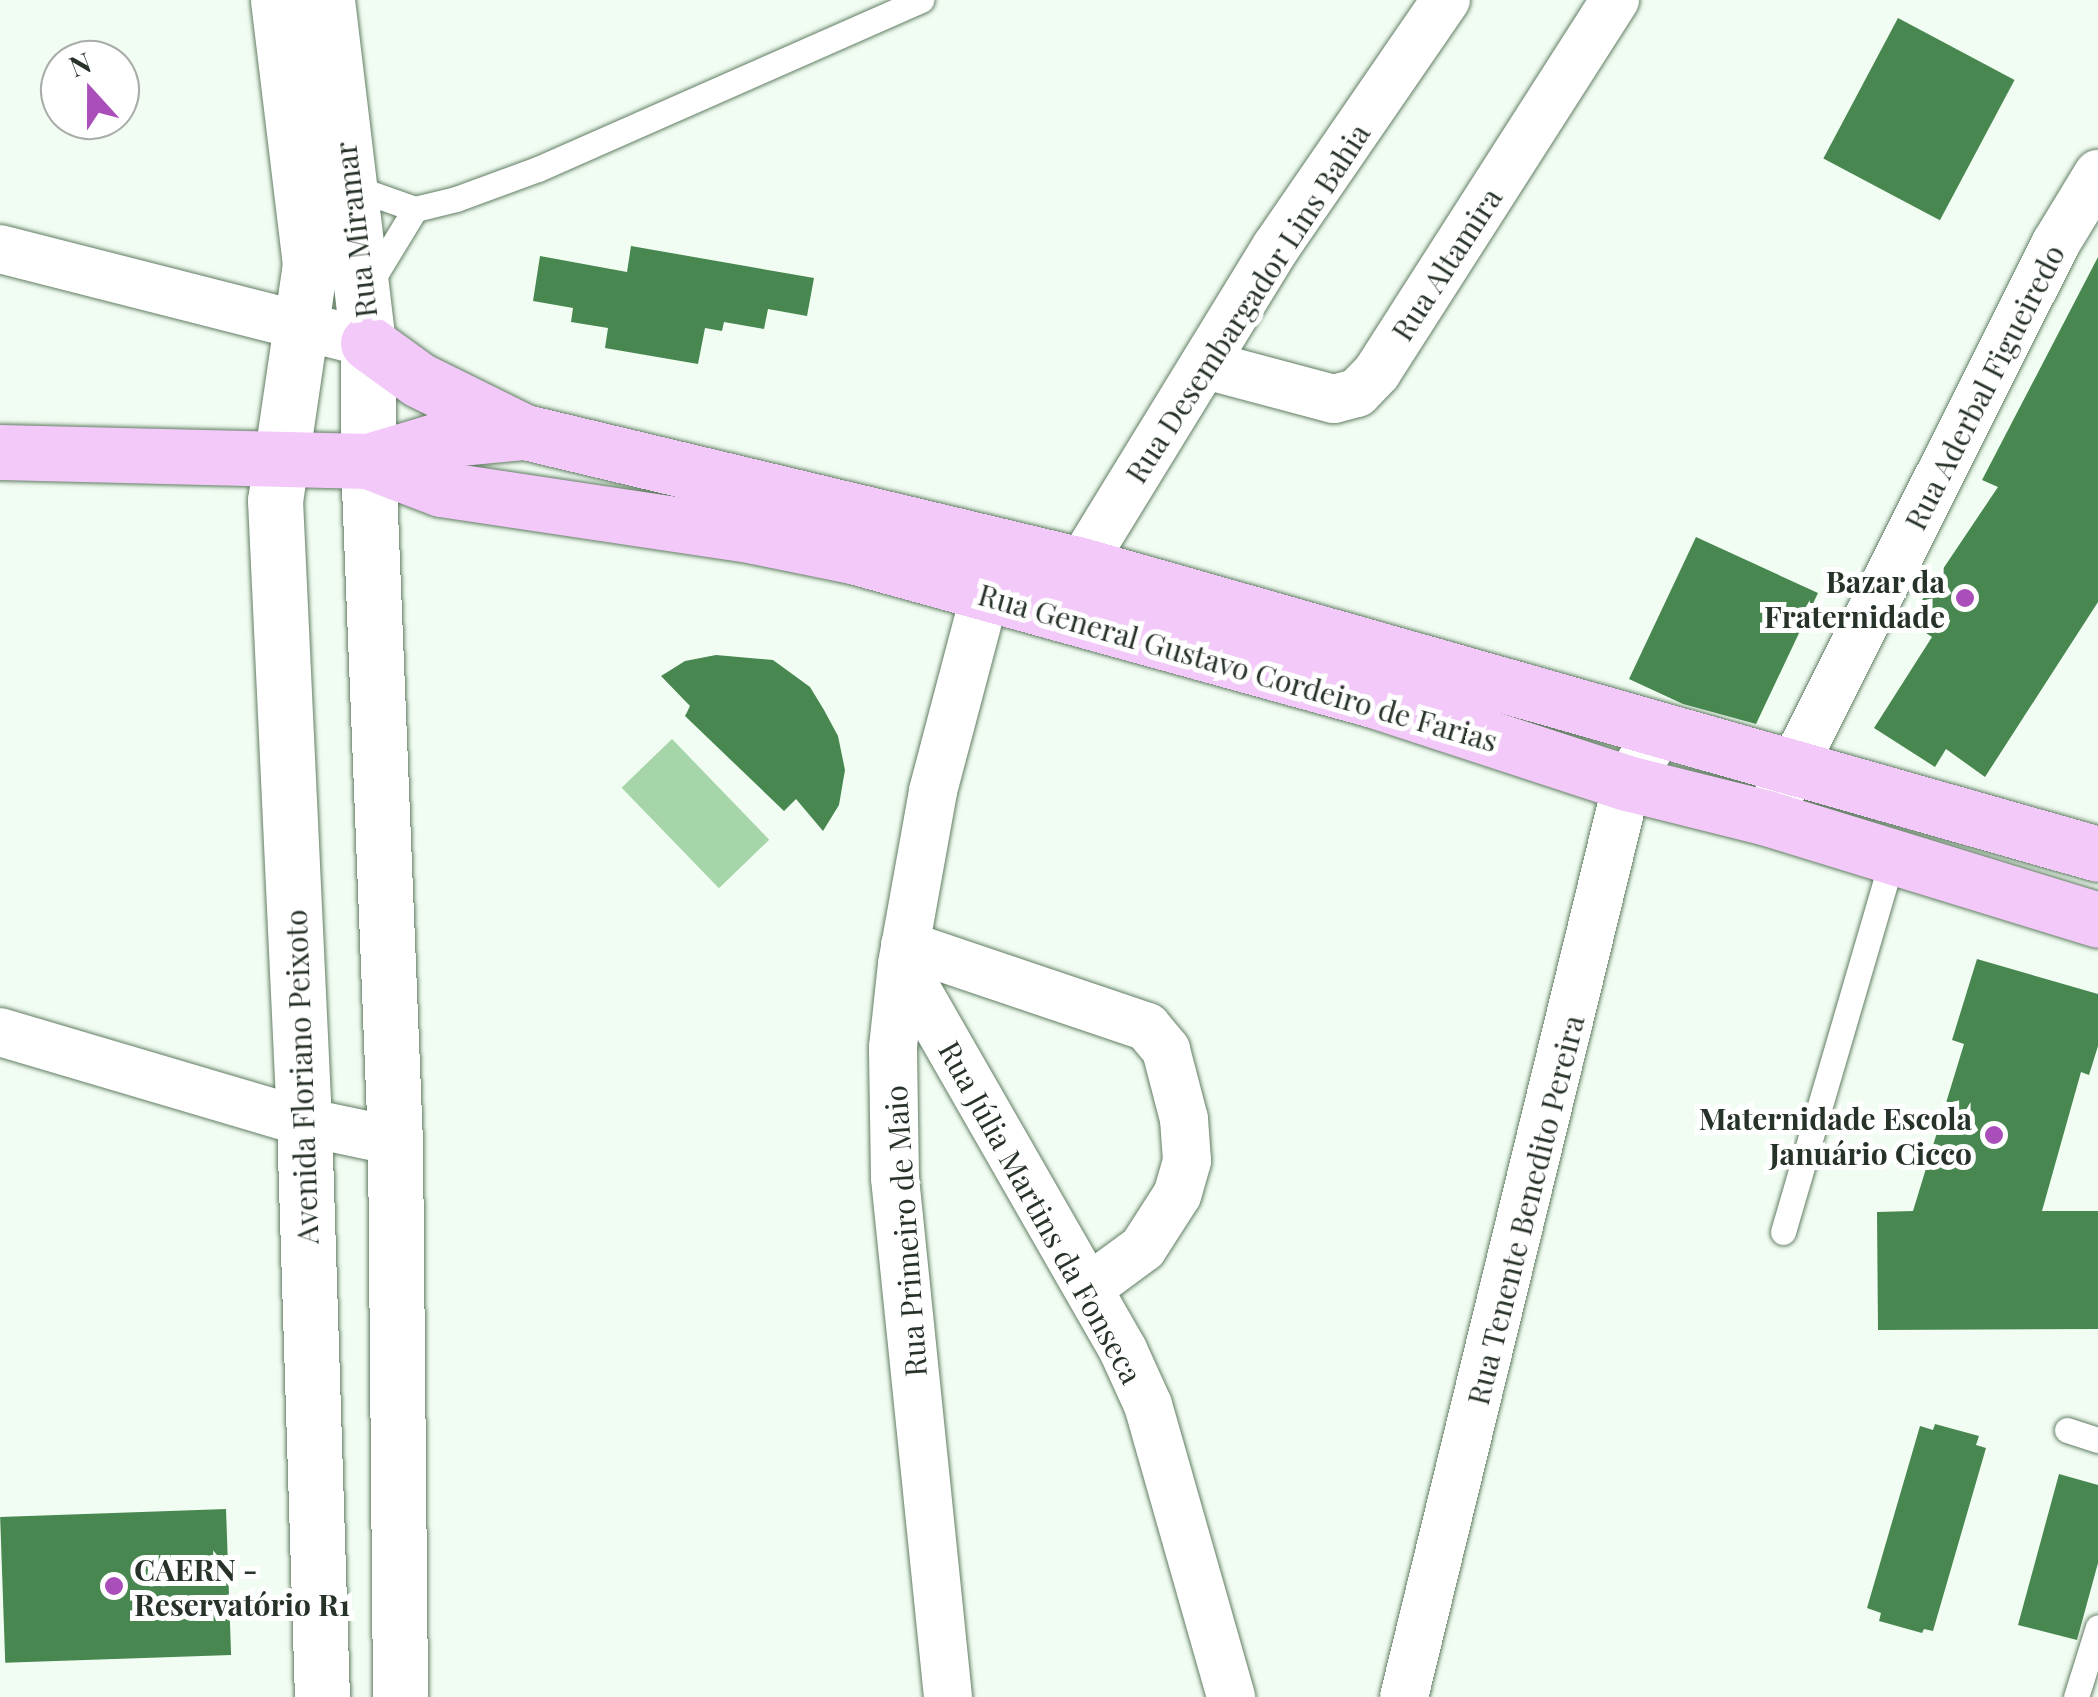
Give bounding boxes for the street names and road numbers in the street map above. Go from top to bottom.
street label: Rua Desembargador Lins Bahia [1117,116,1377,490]
street label: Rua Miramar [326,140,384,320]
street label: Rua Altamira [1383,180,1509,348]
street label: Rua Aderbal Figueiredo [1896,238,2072,536]
street label: Rua General Gustavo Cordeiro de Farias [974,575,1502,759]
street label: Avenida Floriano Peixoto [277,909,325,1245]
street label: Rua Tenente Benedito Pereira [1459,1011,1591,1409]
street label: Rua Júlia Martins da Fonseca [931,1034,1151,1390]
street label: Rua Primeiro de Maio [877,1084,933,1378]

